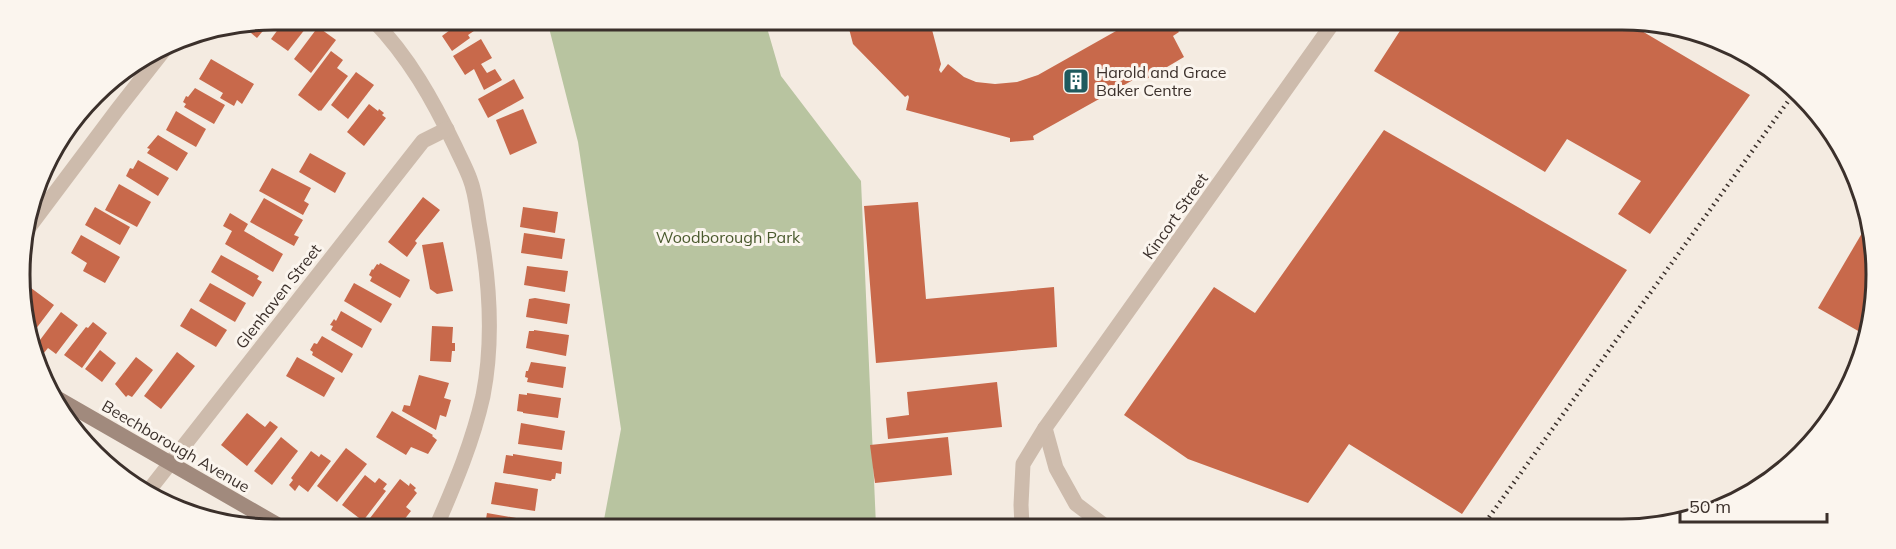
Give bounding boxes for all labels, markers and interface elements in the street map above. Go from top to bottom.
place label: Harold and Grace Baker Centre [1096,62,1227,100]
building icon: Harold and Grace Baker Centre [1061,66,1091,96]
street label: Kincort Street [1138,169,1212,263]
park label: Woodborough Park [656,227,801,247]
street label: Glenhaven Street [231,239,325,352]
street label: Beechborough Avenue [99,396,253,496]
scale bar [1680,486,1827,524]
text: 50 m [1689,495,1731,518]

